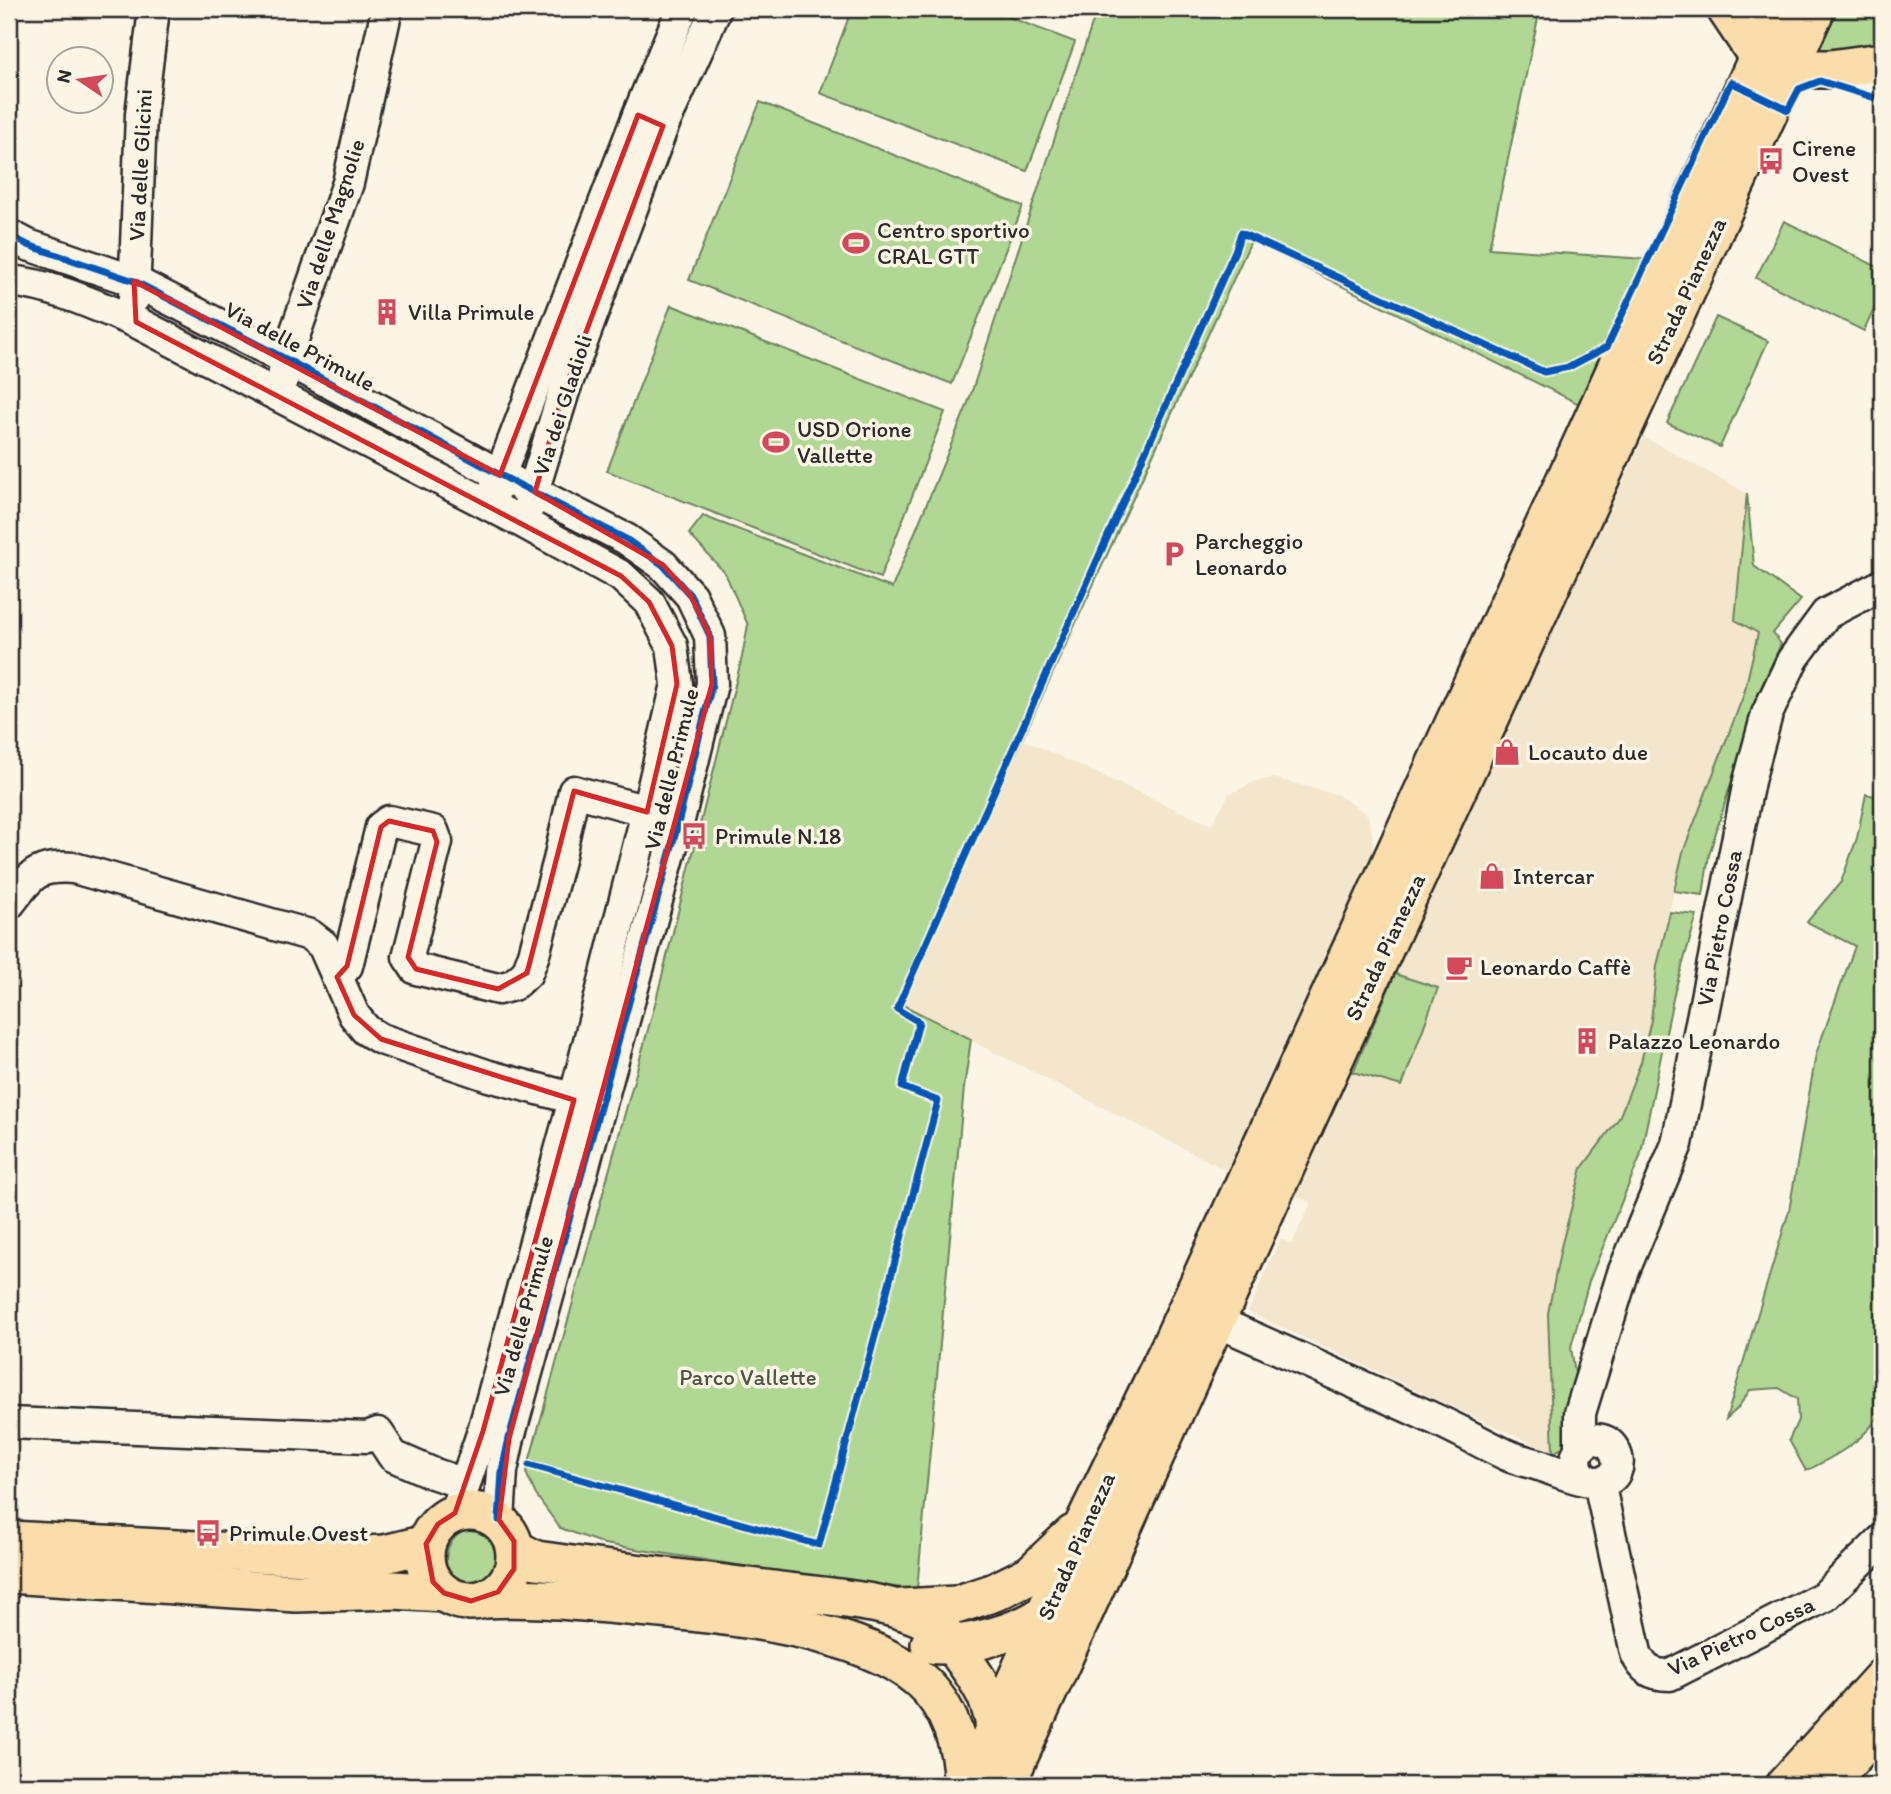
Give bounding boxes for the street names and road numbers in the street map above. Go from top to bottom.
street label: Via delle Glicini [122,88,158,242]
street label: Via delle Magnolie [289,135,371,313]
street label: Strada Pianezza [1640,213,1732,369]
street label: Via delle Primule [220,295,380,397]
street label: Via dei Gladioli [526,331,598,479]
street label: Via delle Primule [637,685,705,853]
street label: Via Pietro Cossa [1690,847,1748,1009]
street label: Strada Pianezza [1339,869,1431,1025]
street label: Via delle Primule [487,1232,559,1400]
street label: Strada Pianezza [1031,1468,1121,1624]
street label: Via Pietro Cossa [1663,1590,1819,1682]

